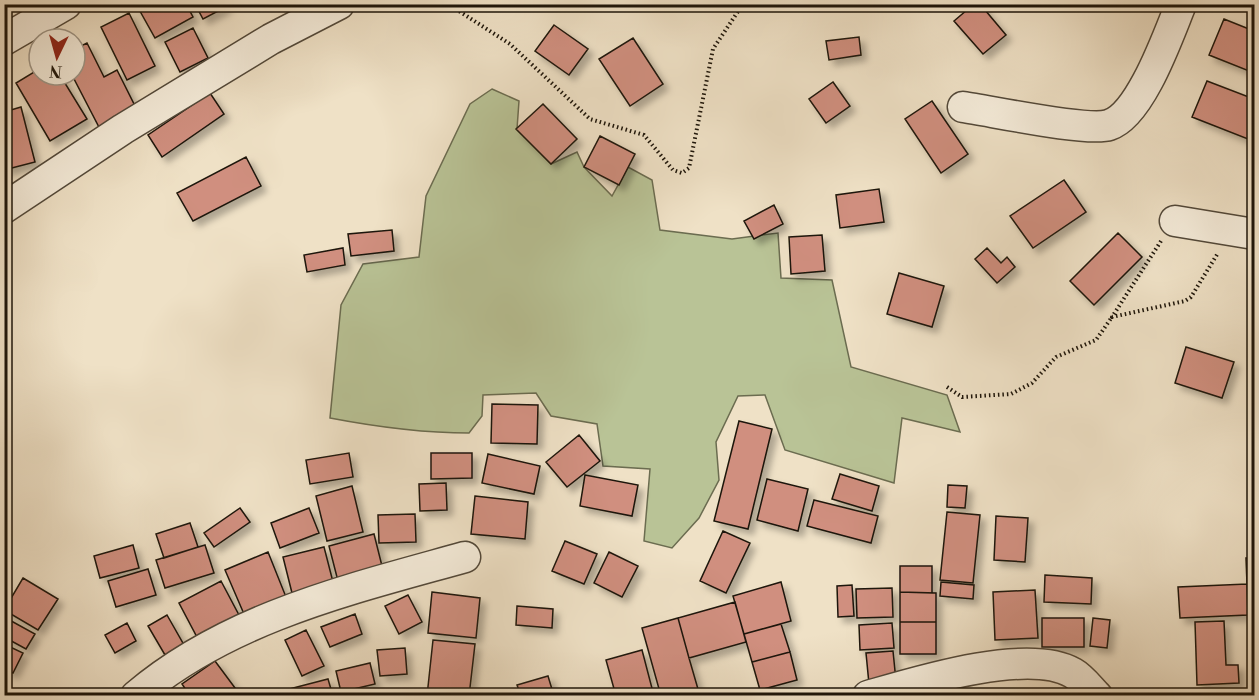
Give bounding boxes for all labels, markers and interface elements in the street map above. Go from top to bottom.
north arrow [27,27,87,87]
text: N [48,60,63,81]

